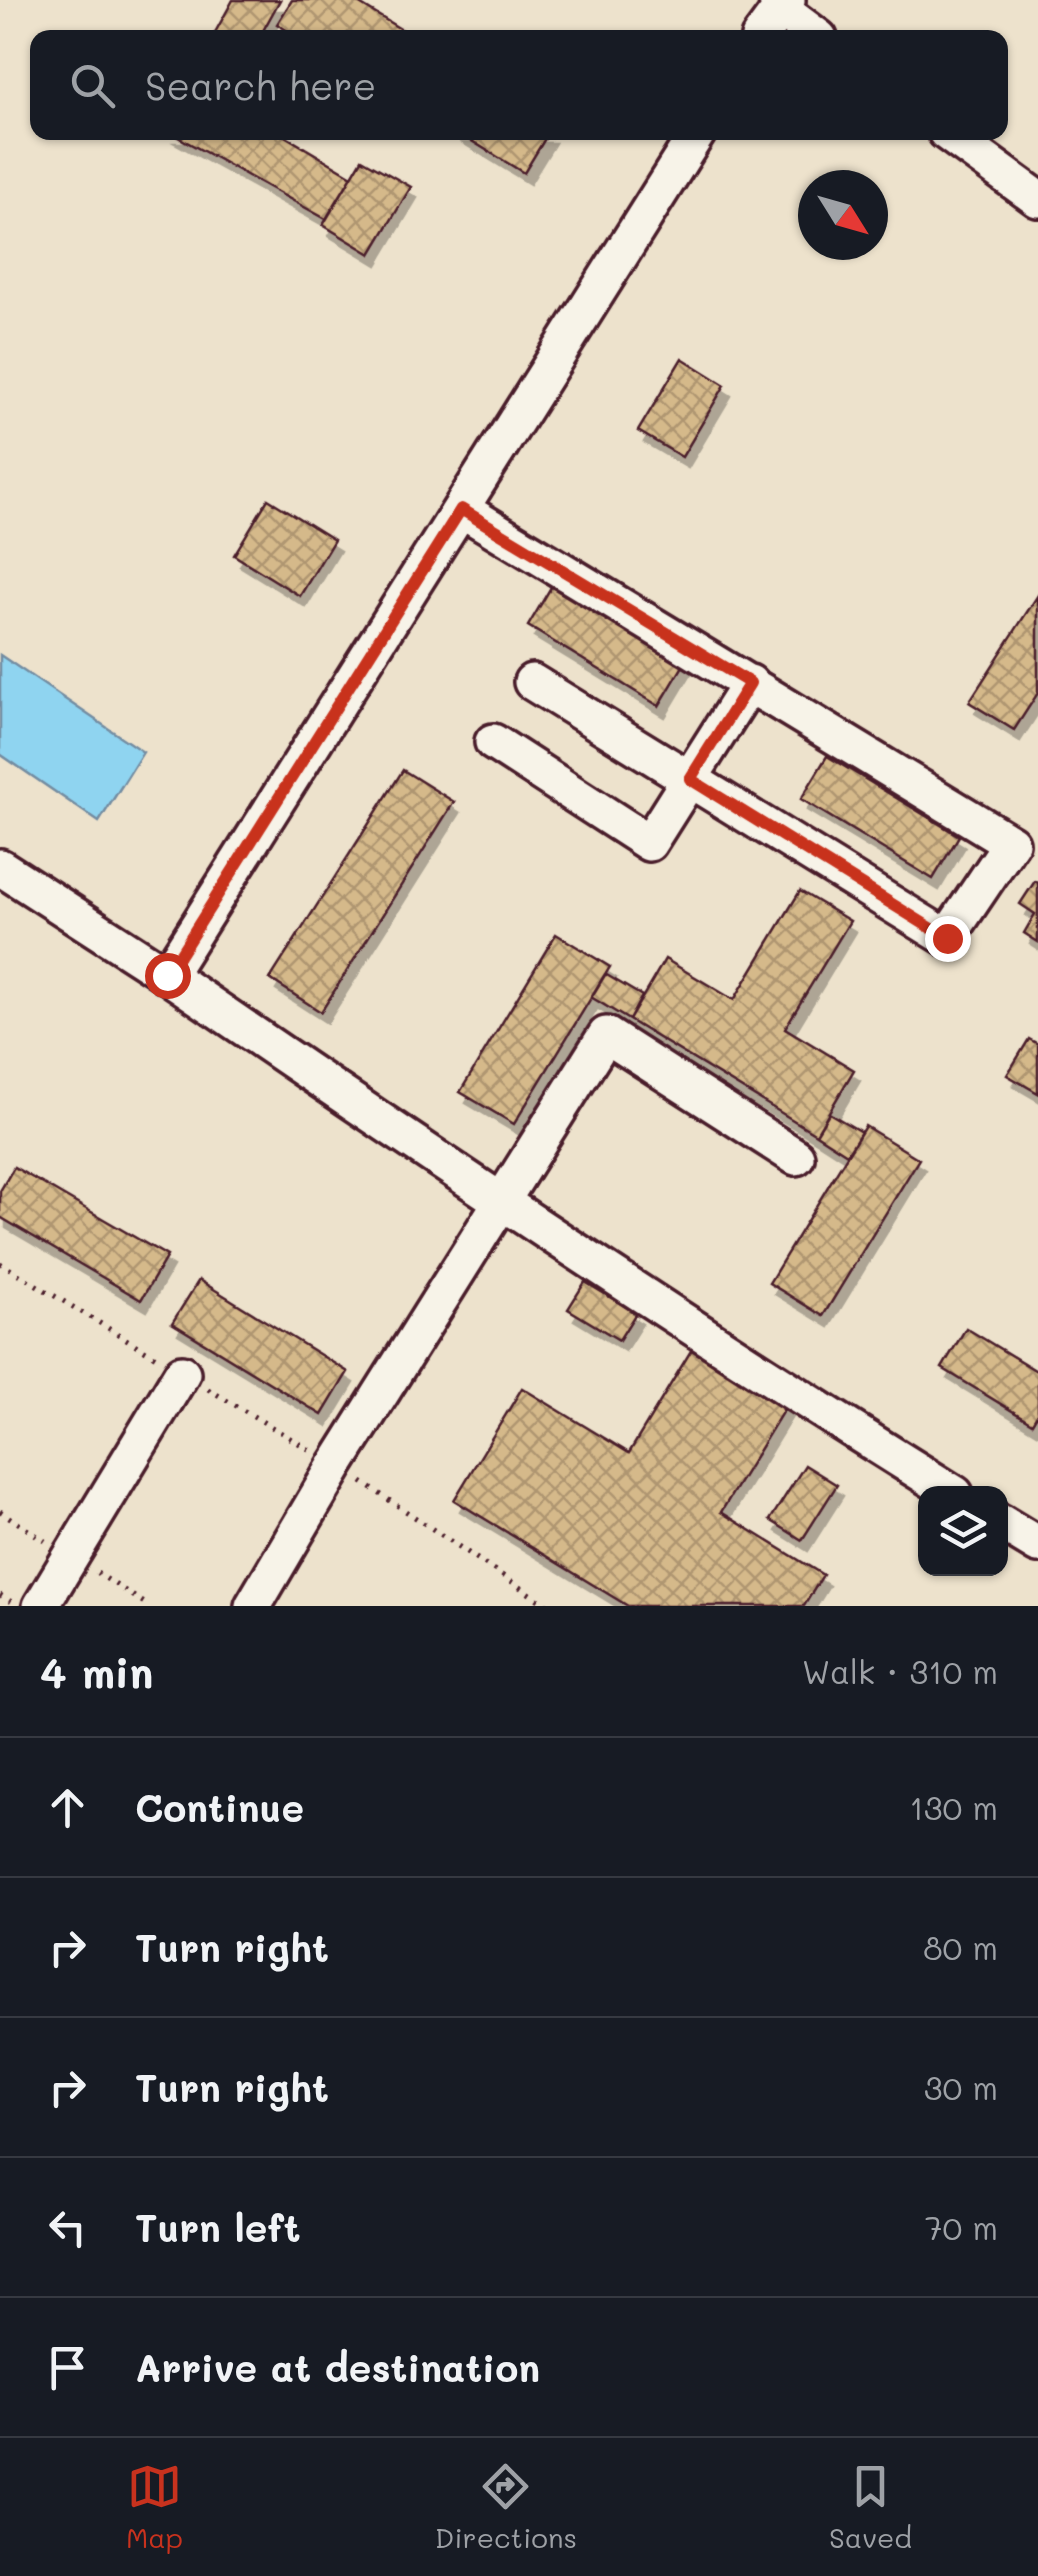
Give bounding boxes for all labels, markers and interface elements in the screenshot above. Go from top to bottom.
search box [30,30,1008,140]
icon: search [65,58,120,113]
text: Search here [145,60,376,110]
north arrow [798,170,888,260]
route end [925,916,971,962]
route start [145,953,191,999]
map controls [918,1486,1008,1576]
button: layers [918,1486,1008,1576]
text: 4 min [40,1644,153,1699]
text: Walk · 310 m [802,1650,998,1692]
icon: ahead [40,1780,95,1835]
text: Continue [135,1782,304,1832]
text: 130 m [909,1786,998,1828]
icon: right [40,1920,95,1975]
text: Turn right [135,1922,329,1972]
text: 80 m [923,1926,998,1968]
icon: right [40,2060,95,2115]
text: Turn right [135,2062,329,2112]
text: 30 m [924,2066,998,2108]
icon: left [40,2200,95,2255]
text: Turn left [135,2202,301,2252]
text: 70 m [925,2206,998,2248]
icon: arrive [40,2340,95,2395]
text: Arrive at destination [135,2342,540,2392]
tab: Map [126,2459,183,2555]
tab: Directions [435,2459,577,2555]
tab: Saved [829,2459,912,2555]

